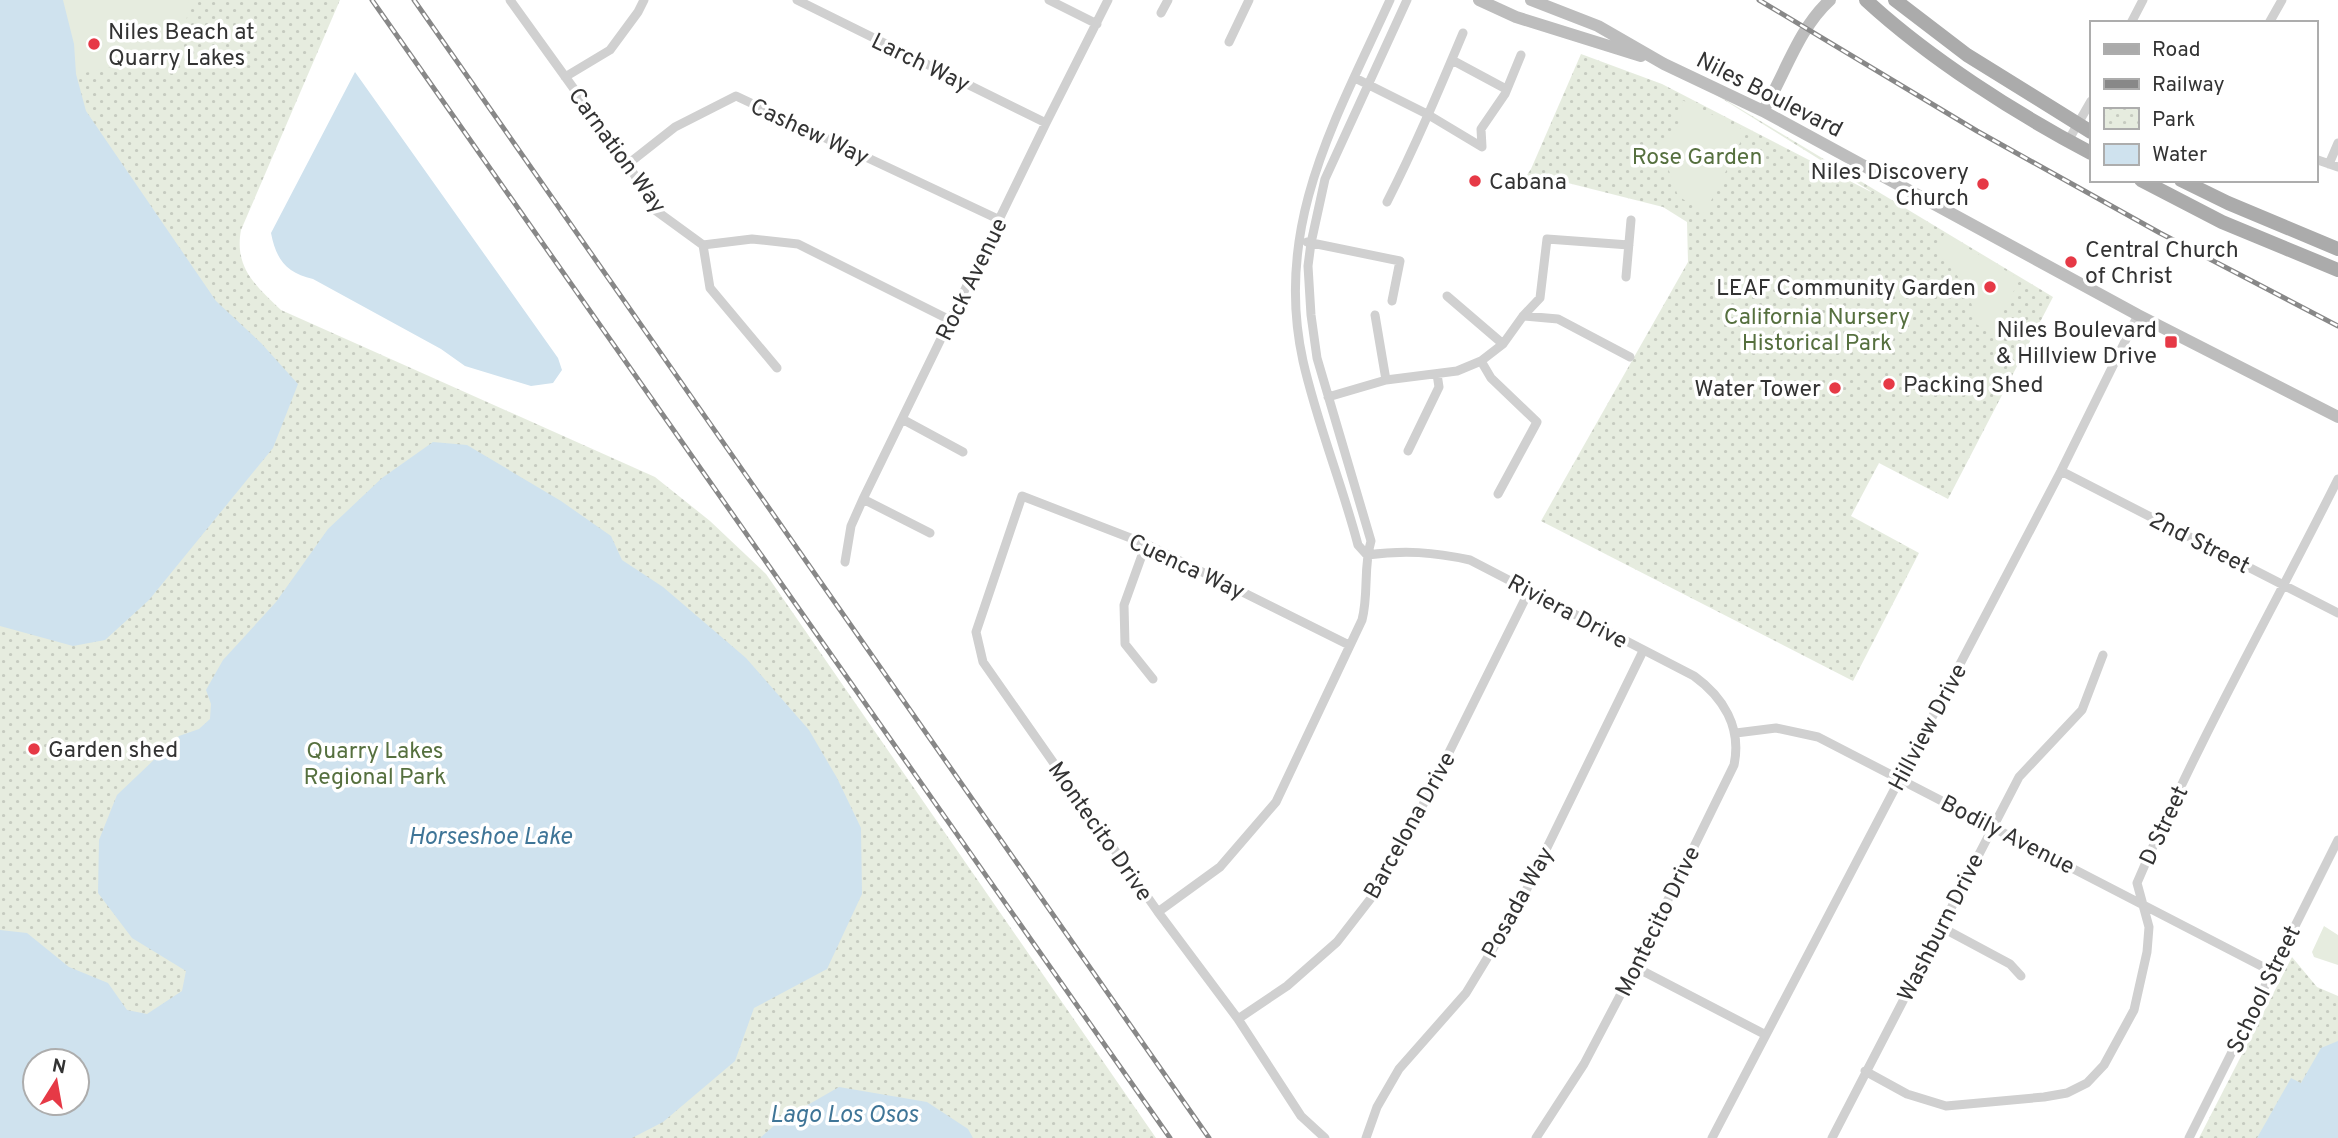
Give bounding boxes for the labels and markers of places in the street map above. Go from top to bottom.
place label: Niles Beach at Quarry Lakes [108,19,255,74]
marker: Niles Beach at Quarry Lakes [86,36,102,52]
place label: Niles Discovery Church [1810,159,1969,214]
place label: Cabana [1489,169,1567,198]
marker: Cabana [1467,173,1483,189]
marker: Niles Discovery Church [1975,176,1991,192]
place label: Central Church of Christ [2085,237,2239,292]
marker: Central Church of Christ [2063,254,2079,270]
place label: LEAF Community Garden [1716,275,1976,304]
marker: LEAF Community Garden [1982,279,1998,295]
place label: Niles Boulevard & Hillview Drive [1996,317,2157,372]
marker: Niles Boulevard & Hillview Drive [2163,334,2179,350]
place label: Packing Shed [1903,372,2043,401]
place label: Water Tower [1694,376,1821,405]
marker: Packing Shed [1881,376,1897,392]
marker: Water Tower [1827,380,1843,396]
place label: Garden shed [48,737,178,766]
marker: Garden shed [26,741,42,757]

